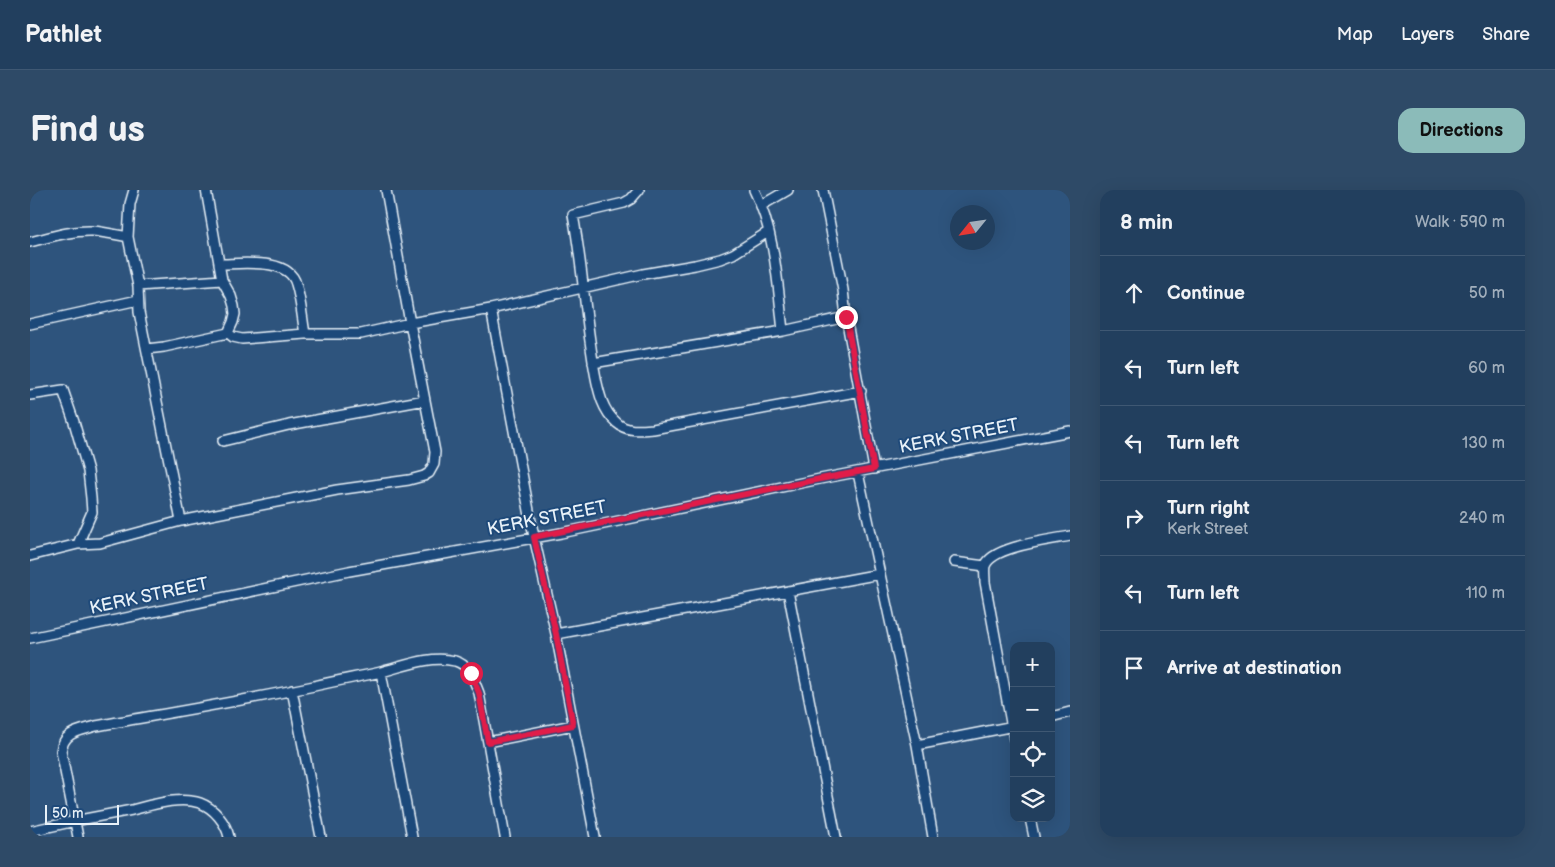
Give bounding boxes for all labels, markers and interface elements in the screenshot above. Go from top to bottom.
text: Pathlet [25,20,102,49]
text: Map [1337,24,1373,45]
text: Layers [1401,24,1454,45]
text: Share [1482,24,1530,45]
button: Directions [1398,108,1525,153]
text: Find us [30,109,145,152]
north arrow [950,205,995,250]
text: 8 min [1120,210,1173,235]
text: Walk · 590 m [1415,213,1505,232]
icon: ahead [1120,279,1148,307]
text: Continue [1167,282,1245,305]
text: 50 m [1469,284,1505,303]
route end [835,306,858,329]
icon: left [1120,354,1148,382]
text: Turn left [1167,357,1239,380]
text: 60 m [1468,359,1505,378]
street label: KERK STREET [898,414,1021,458]
icon: left [1120,429,1148,457]
text: Turn left [1167,432,1239,455]
text: 130 m [1462,434,1505,453]
street label: KERK STREET [486,496,609,540]
text: Turn right [1167,497,1250,520]
icon: right [1120,504,1148,532]
text: 240 m [1459,509,1505,528]
text: Kerk Street [1167,520,1248,539]
street label: KERK STREET [88,573,211,619]
icon: left [1120,579,1148,607]
text: Turn left [1167,582,1239,605]
text: 110 m [1466,584,1505,603]
map controls [1010,642,1055,822]
button: + [1010,642,1055,687]
icon: arrive [1120,654,1148,682]
text: Arrive at destination [1167,657,1342,680]
route start [460,662,483,685]
button: − [1010,687,1055,732]
button: locate [1010,732,1055,777]
button: layers [1010,777,1055,822]
scale bar [45,802,119,825]
text: 50 m [52,805,84,822]

